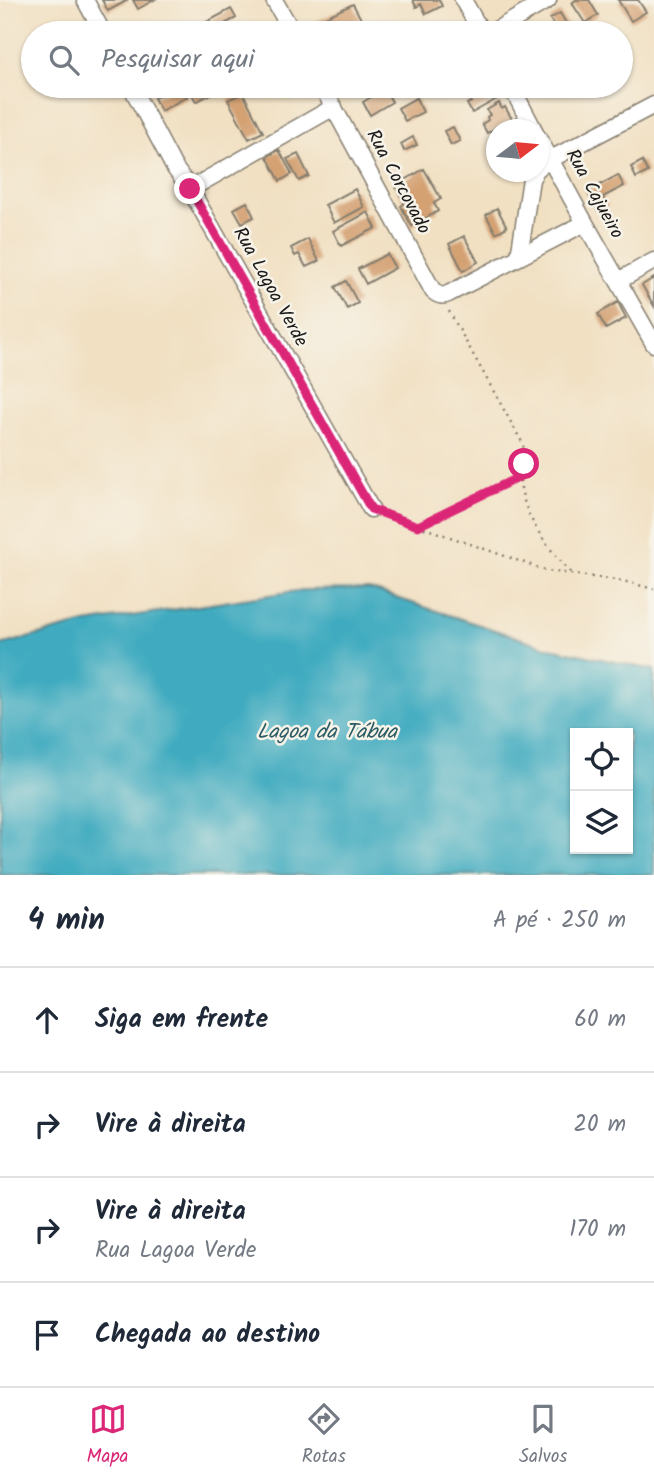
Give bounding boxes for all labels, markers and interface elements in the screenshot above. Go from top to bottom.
search box [21,21,633,98]
text: Pesquisar aqui [101,39,254,81]
icon: search [45,41,83,79]
north arrow [486,119,549,182]
street label: Rua Corcovado [358,124,438,240]
street label: Rua Cajueiro [557,143,631,245]
route end [174,173,205,204]
street label: Rua Lagoa Verde [225,221,316,353]
route start [508,448,539,479]
water label: Lagoa da Tábua [257,716,398,749]
map controls [570,728,633,854]
button: locate [570,728,633,791]
button: layers [570,791,633,854]
text: 4 min [28,897,105,945]
text: A pé · 250 m [493,903,626,939]
text: Siga em frente [95,999,268,1041]
icon: ahead [28,1001,66,1039]
text: 60 m [574,1002,626,1038]
text: Vire à direita [95,1104,246,1146]
icon: right [28,1106,66,1144]
text: 20 m [574,1107,626,1143]
text: Vire à direita [95,1191,246,1233]
icon: right [28,1211,66,1249]
text: 170 m [569,1212,626,1248]
text: Rua Lagoa Verde [95,1233,256,1269]
text: Chegada ao destino [95,1314,320,1356]
icon: arrive [28,1316,66,1354]
tab: Mapa [87,1400,129,1472]
tab: Rotas [302,1400,346,1472]
tab: Salvos [519,1400,567,1472]

